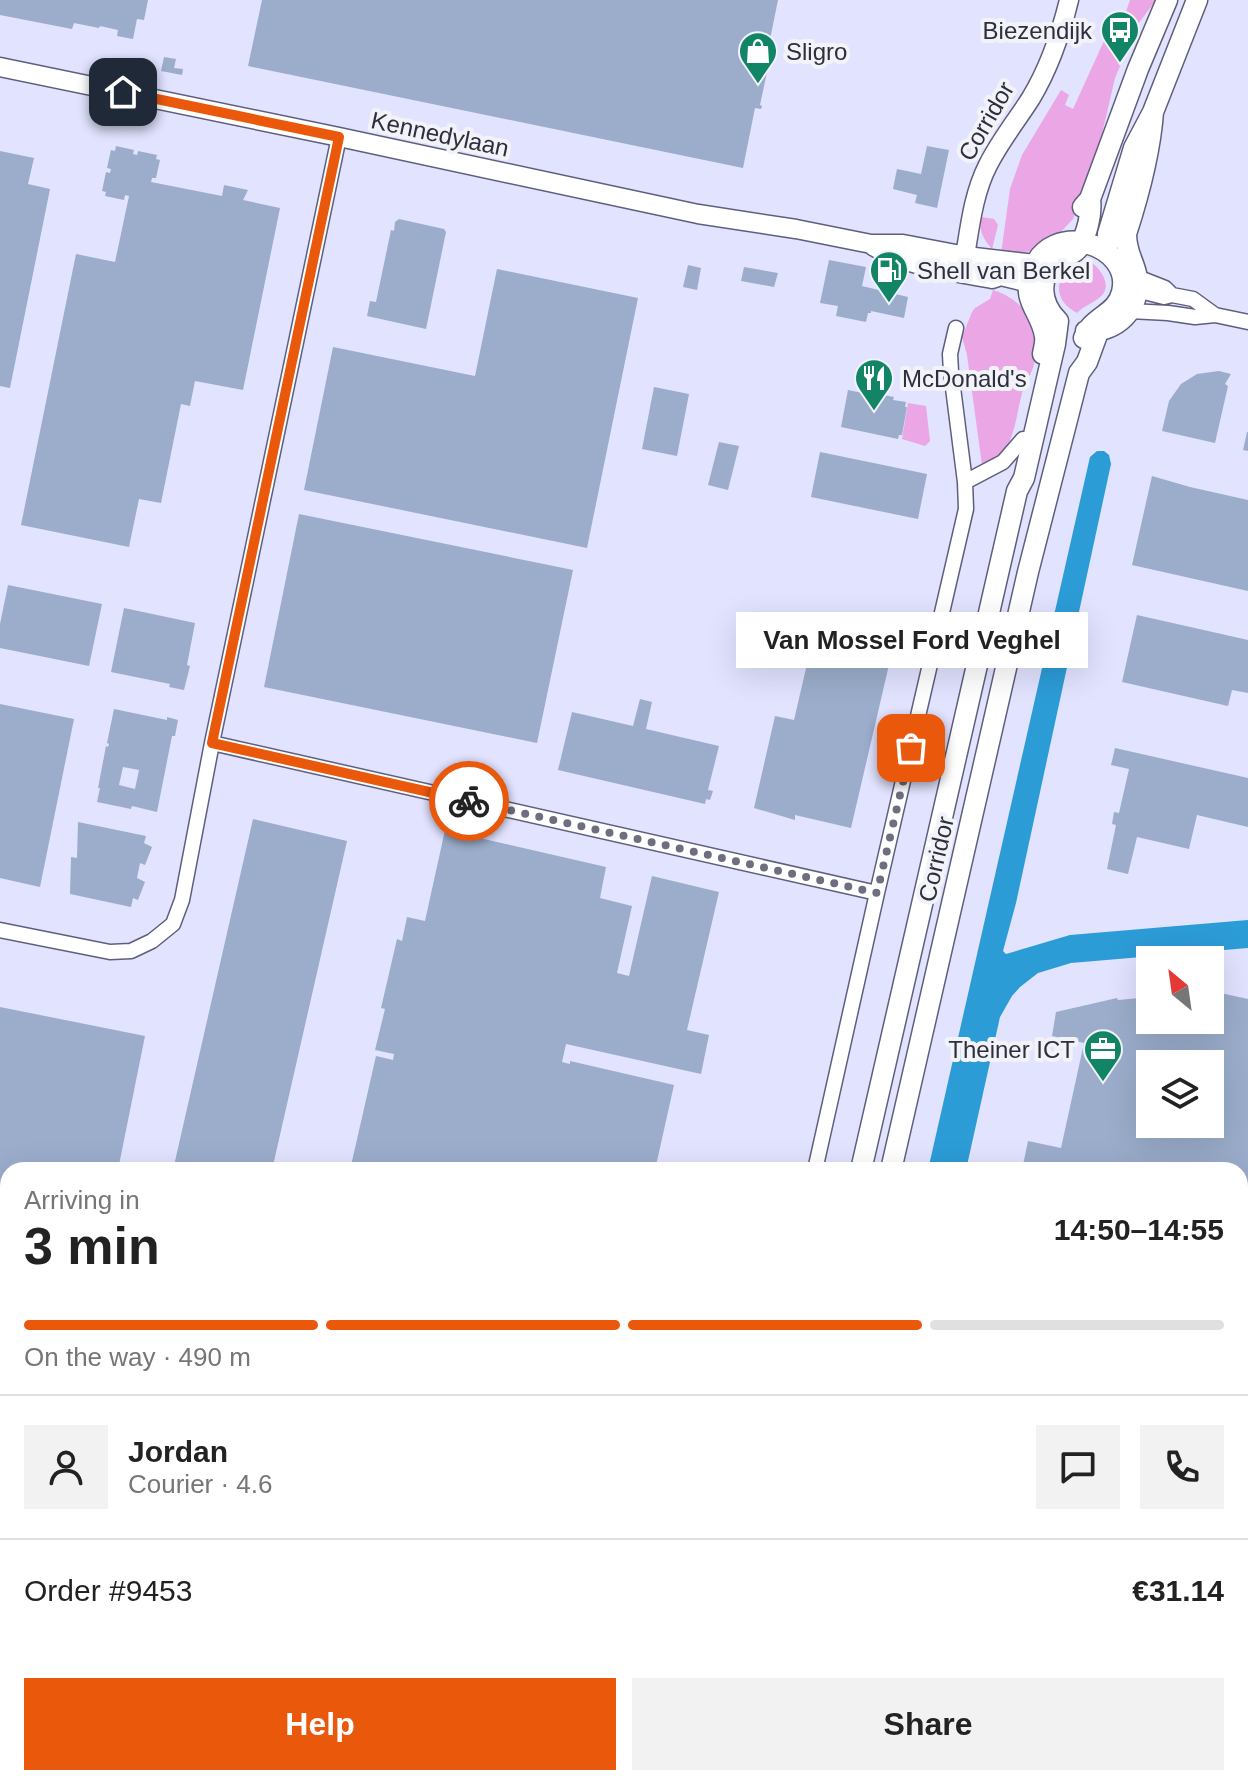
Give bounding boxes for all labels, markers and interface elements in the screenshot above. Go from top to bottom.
bus stop icon: Biezendijk [1099,9,1141,64]
place label: Biezendijk [983,17,1093,44]
shop icon: Sligro [737,30,779,85]
place label: Sligro [786,38,847,65]
pin [89,58,157,126]
icon: home [101,70,145,114]
street label: Corridor [953,77,1019,165]
street label: Kennedylaan [369,106,511,162]
fuel station icon: Shell van Berkel [868,249,910,304]
place label: Shell van Berkel [917,257,1090,284]
restaurant icon: McDonald's [853,357,895,412]
place label: McDonald's [902,365,1027,392]
callout: Van Mossel Ford Veghel [735,612,1087,668]
text: Van Mossel Ford Veghel [763,625,1061,655]
pin [877,714,945,782]
icon: bag [889,726,933,770]
courier [429,761,509,841]
icon: bike [447,779,491,823]
street label: Corridor [913,814,959,904]
north arrow [1136,946,1224,1034]
map controls [1136,946,1224,1138]
office icon: Theiner ICT [1082,1028,1124,1083]
place label: Theiner ICT [948,1036,1075,1063]
button: layers [1136,1050,1224,1138]
text: Arriving in [24,1185,140,1215]
text: 14:50–14:55 [1054,1213,1224,1246]
text: 3 min [24,1217,160,1275]
text: On the way · 490 m [24,1342,251,1372]
button: person [24,1425,108,1509]
button: chat [1036,1425,1120,1509]
button: phone [1140,1425,1224,1509]
text: Jordan [128,1435,228,1468]
text: Courier · 4.6 [128,1469,273,1499]
text: Order #9453 [24,1574,192,1607]
text: €31.14 [1132,1574,1224,1607]
button: Help [24,1678,616,1770]
button: Share [632,1678,1224,1770]

